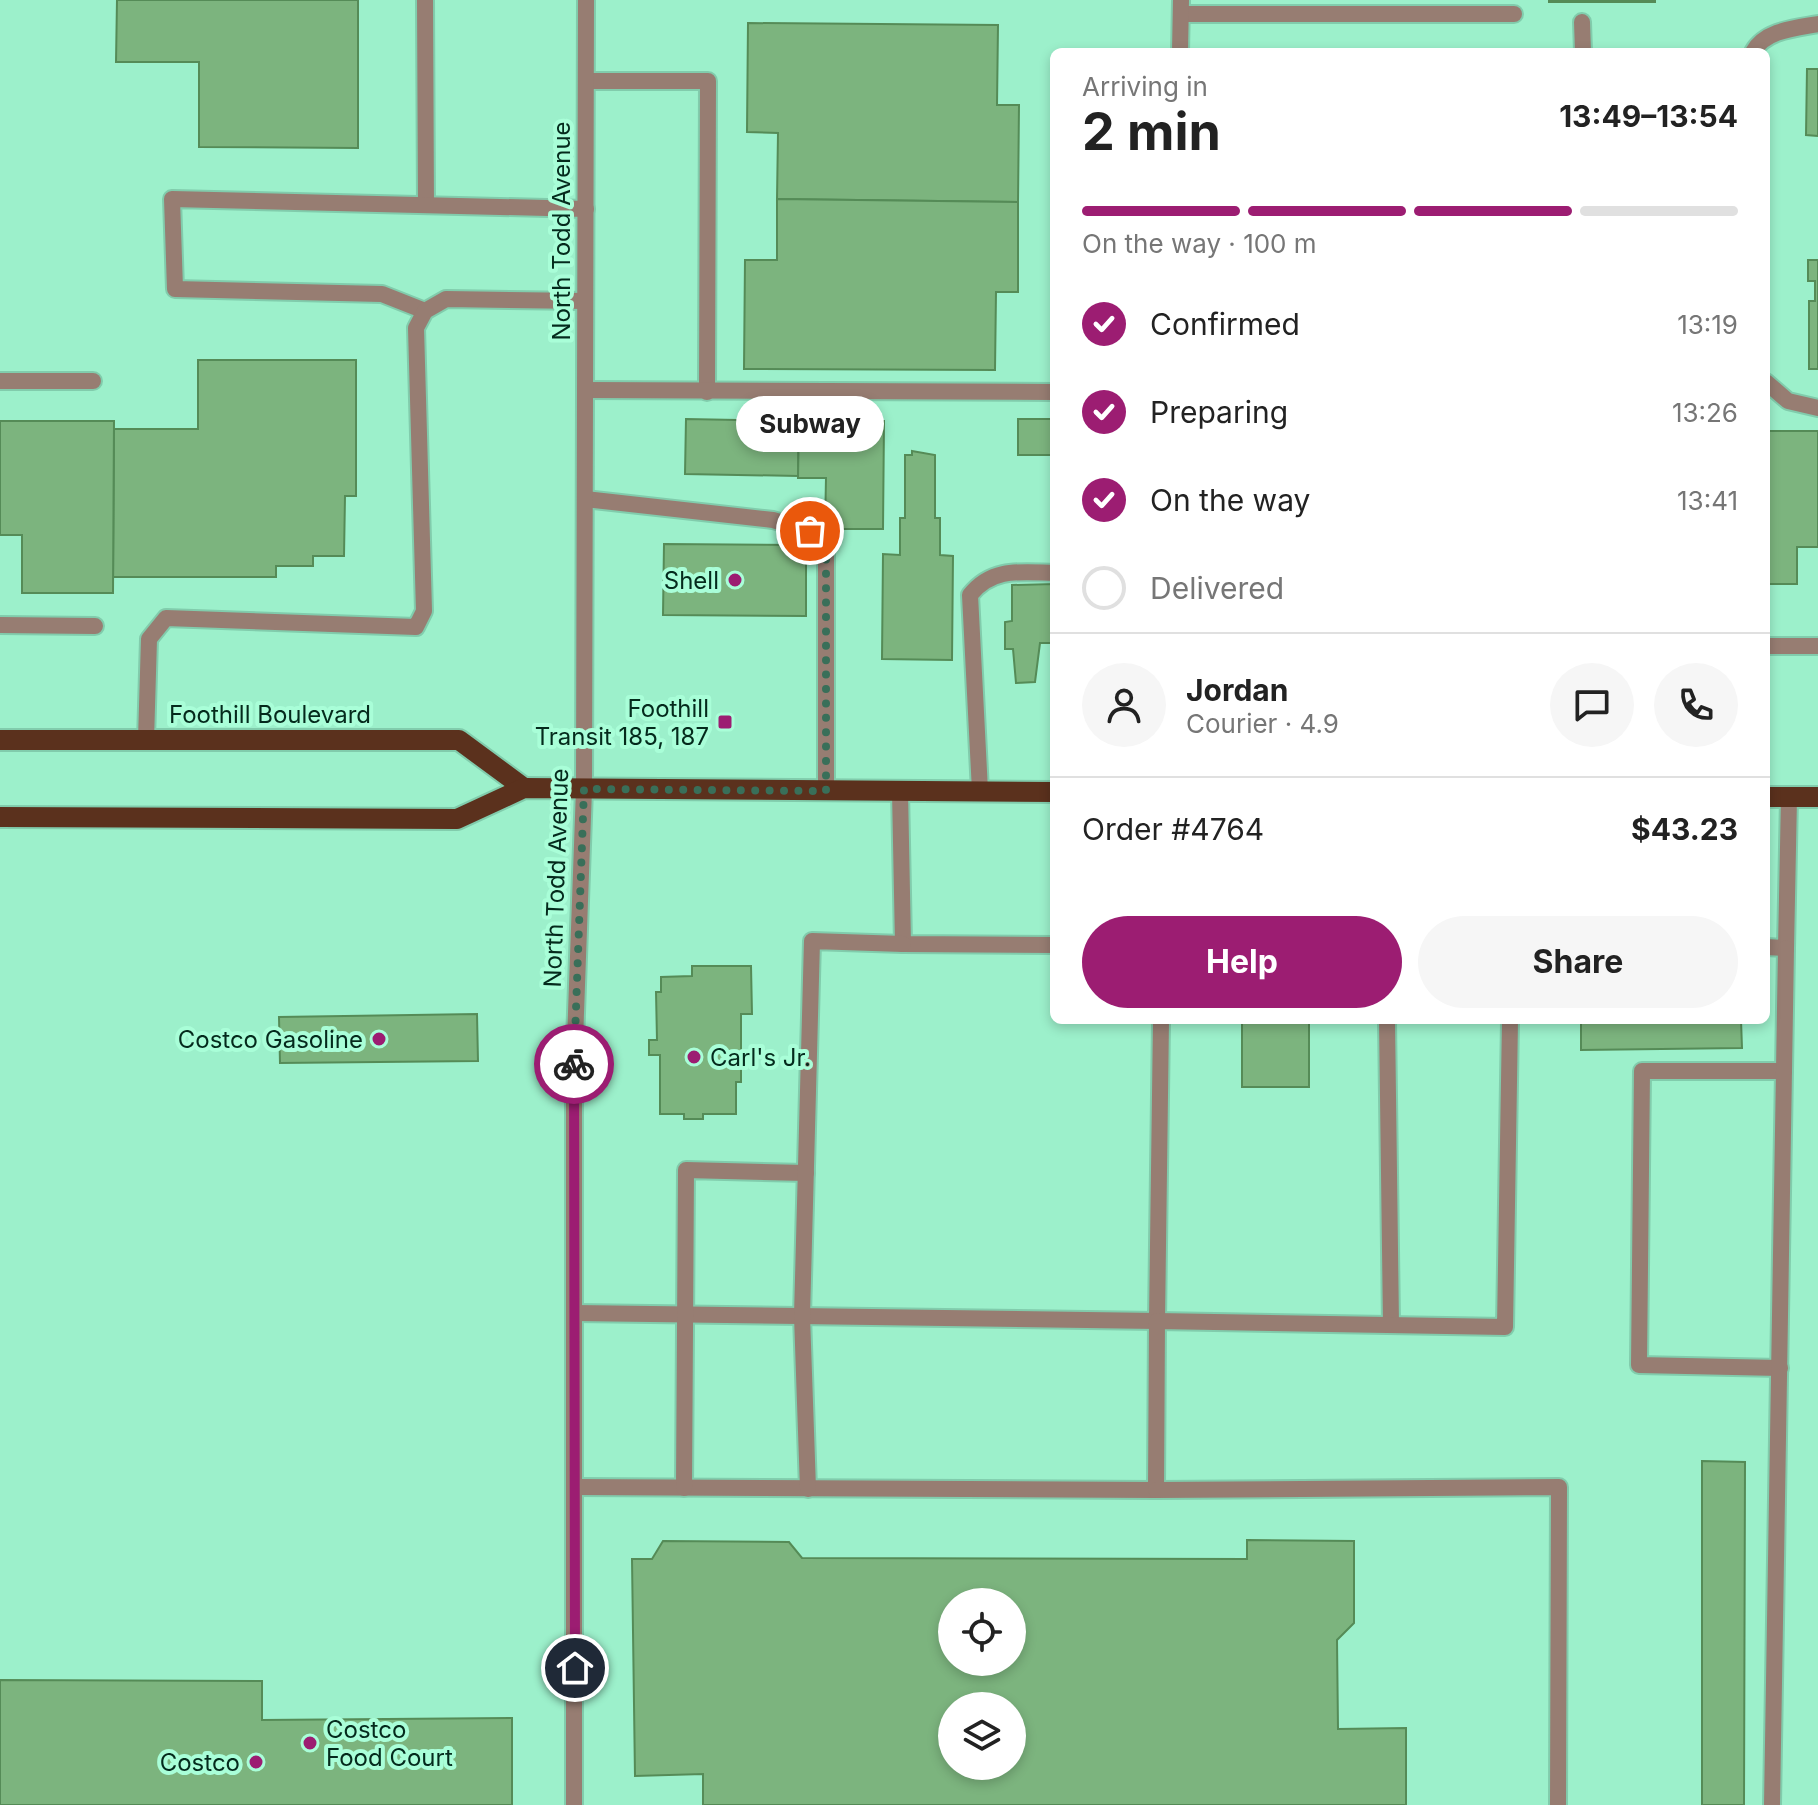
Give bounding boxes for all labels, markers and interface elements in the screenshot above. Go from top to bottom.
text: Arriving in [1082,71,1208,102]
text: 13:49–13:54 [1559,98,1738,134]
text: 2 min [1082,100,1221,163]
street label: North Todd Avenue [547,121,576,341]
text: On the way · 100 m [1082,228,1317,259]
icon: check [1082,302,1126,346]
text: Confirmed [1150,306,1300,342]
text: 13:19 [1677,309,1738,340]
icon: check [1082,390,1126,434]
text: Preparing [1150,394,1288,430]
callout: Subway [736,395,884,451]
text: 13:26 [1672,397,1738,428]
text: Subway [759,408,861,439]
icon: check [1082,478,1126,522]
text: On the way [1150,482,1310,518]
text: 13:41 [1677,485,1738,516]
pin [776,497,844,565]
icon: bag [788,509,832,553]
place label: Shell [664,566,719,595]
text: Delivered [1150,570,1284,606]
marker: Shell [726,571,744,589]
button: person [1082,663,1166,747]
button: chat [1550,663,1634,747]
button: phone [1654,663,1738,747]
text: Jordan [1186,672,1288,708]
place label: Foothill Transit 185, 187 [535,694,709,751]
street label: Foothill Boulevard [169,700,371,729]
text: Courier · 4.9 [1186,708,1339,739]
marker: Foothill Transit 185, 187 [716,713,734,731]
street label: North Todd Avenue [538,768,574,988]
text: Order #4764 [1082,811,1264,847]
text: $43.23 [1631,811,1738,847]
button: Help [1082,916,1402,1008]
button: Share [1418,916,1738,1008]
courier [534,1024,614,1104]
place label: Costco Gasoline [178,1025,363,1054]
marker: Costco Gasoline [370,1030,388,1048]
icon: bike [552,1042,596,1086]
place label: Carl's Jr. [710,1043,811,1072]
marker: Carl's Jr. [685,1048,703,1066]
map controls [938,1588,1026,1780]
button: locate [938,1588,1026,1676]
pin [541,1634,609,1702]
icon: home [553,1646,597,1690]
button: layers [938,1692,1026,1780]
place label: Costco Food Court [326,1715,453,1772]
marker: Costco Food Court [301,1734,319,1752]
place label: Costco [160,1748,240,1777]
marker: Costco [247,1753,265,1771]

